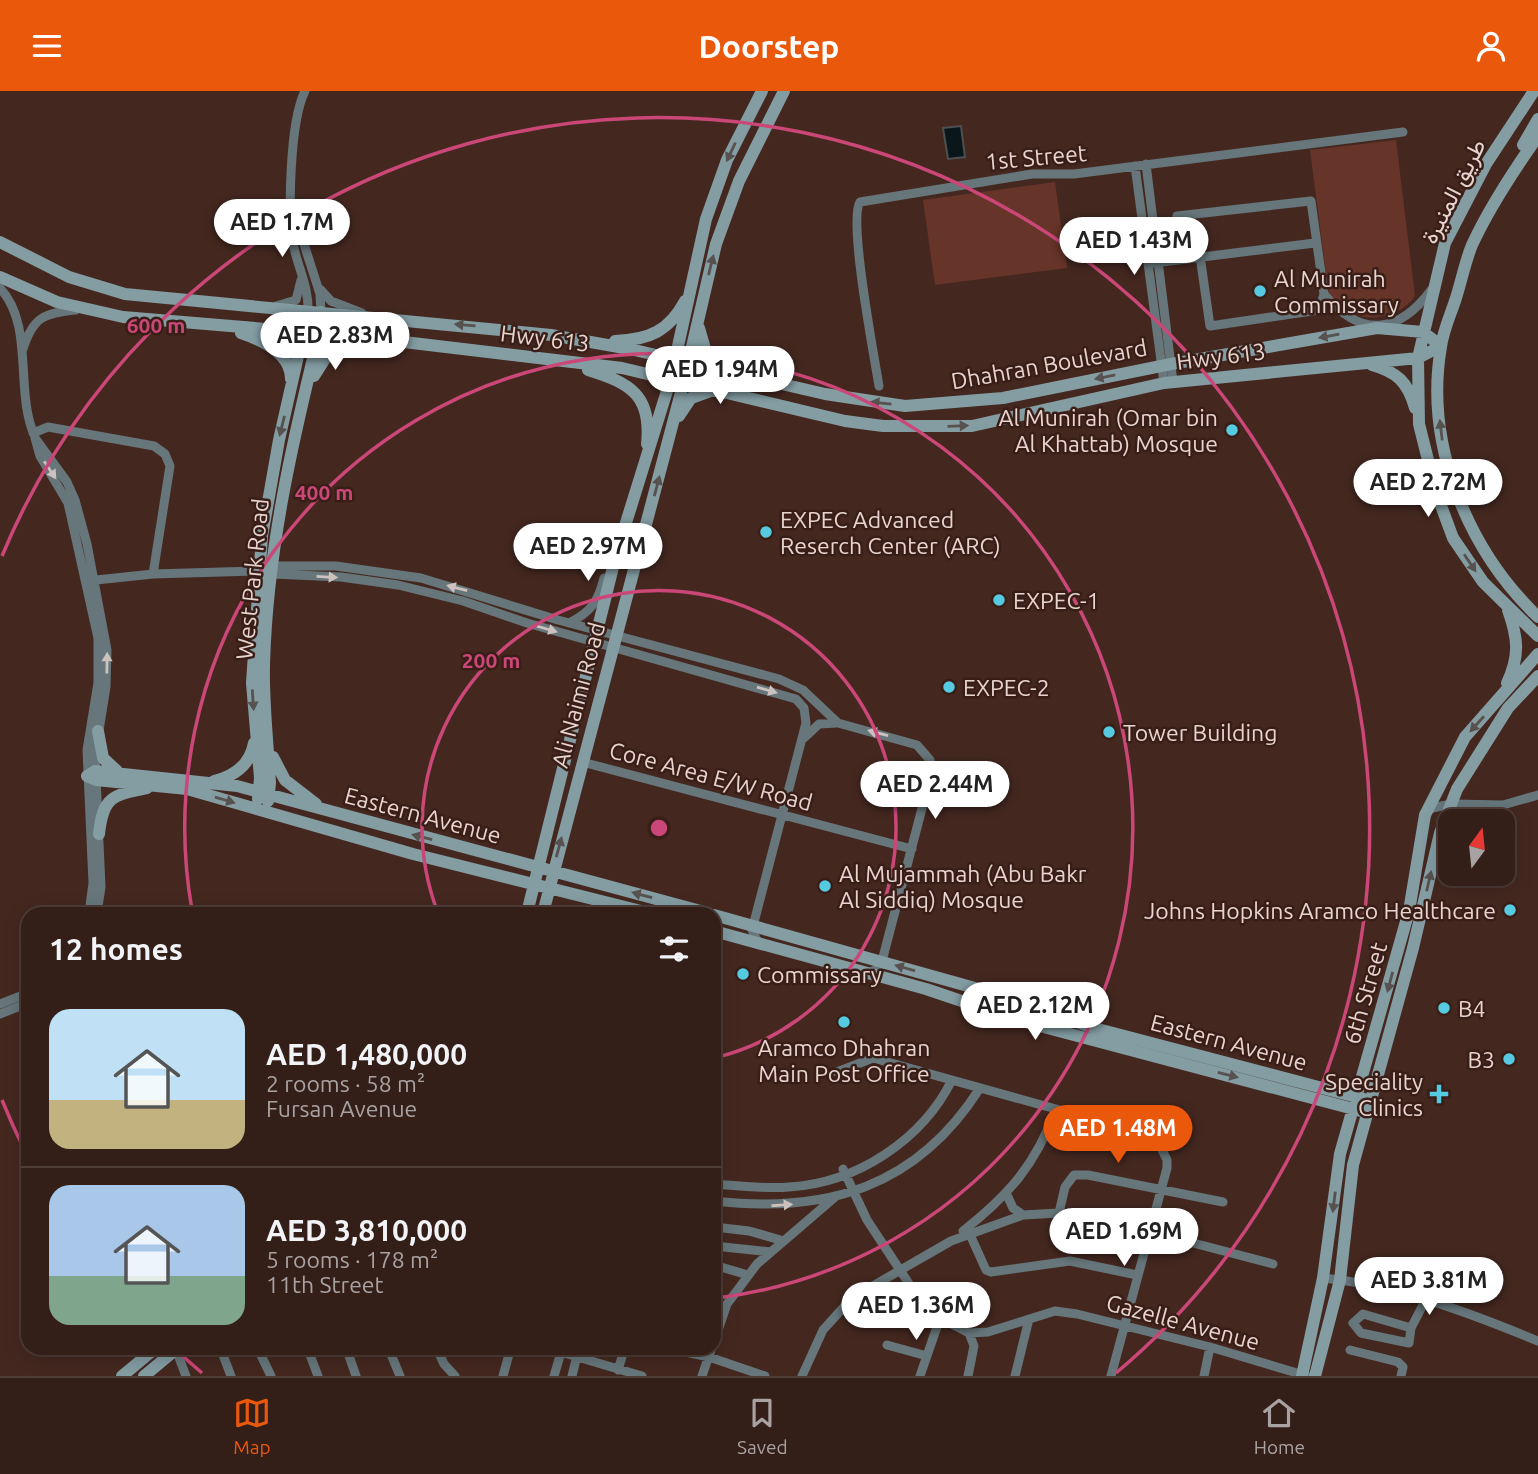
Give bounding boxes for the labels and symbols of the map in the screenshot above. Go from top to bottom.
street label: طريق المنيرة [1416,135,1493,249]
street label: 1st Street [984,140,1088,174]
one-way arrow [726,142,737,162]
pin: AED 1.7M [210,199,354,259]
pin: AED 1.43M [1054,218,1214,277]
one-way arrow [706,254,717,276]
place label: Al Munirah Commissary [1274,266,1399,317]
marker: Al Munirah Commissary [1252,283,1268,299]
text: 600 m [127,313,185,337]
pin: AED 2.83M [255,313,415,372]
one-way arrow [454,319,476,330]
street label: Hwy 613 [499,320,591,356]
one-way arrow [1318,331,1340,342]
street label: Dhahran Boulevard [949,334,1149,394]
street label: Hwy 613 [1175,338,1267,374]
pin: AED 1.94M [640,347,800,406]
one-way arrow [1094,372,1116,383]
one-way arrow [869,398,891,409]
place label: Al Munirah (Omar bin Al Khattab) Mosque [999,405,1218,457]
one-way arrow [276,415,287,437]
one-way arrow [1435,418,1446,440]
one-way arrow [947,420,969,432]
marker: Al Munirah (Omar bin Al Khattab) Mosque [1224,422,1240,438]
pin: AED 2.72M [1348,459,1508,519]
one-way arrow [43,461,57,479]
one-way arrow [652,475,662,496]
text: 400 m [295,480,353,504]
street label: West Park Road [231,497,273,661]
place label: EXPEC Advanced Reserch Center (ARC) [780,507,1001,559]
pin: AED 2.97M [508,524,668,583]
marker: EXPEC Advanced Reserch Center (ARC) [758,524,774,540]
one-way arrow [1463,553,1476,572]
one-way arrow [316,571,338,582]
one-way arrow [446,582,468,593]
place label: EXPEC-1 [1013,588,1100,613]
marker: EXPEC-1 [991,592,1007,608]
street label: Ali Naimi Road [547,620,609,770]
one-way arrow [537,625,558,635]
text: 200 m [462,648,520,672]
one-way arrow [101,652,113,674]
place label: EXPEC-2 [963,675,1050,700]
marker: EXPEC-2 [941,679,957,695]
one-way arrow [756,685,778,696]
one-way arrow [248,689,259,711]
one-way arrow [1469,715,1485,733]
place label: Tower Building [1123,720,1277,745]
marker: Tower Building [1101,724,1117,740]
one-way arrow [867,727,889,738]
street label: Core Area E/W Road [607,737,815,815]
pin: AED 2.44M [855,761,1015,821]
street label: Eastern Avenue [342,782,504,848]
one-way arrow [214,795,236,806]
north arrow [1438,809,1516,885]
centre of rings [647,816,671,840]
one-way arrow [411,831,433,842]
one-way arrow [555,836,565,857]
place label: Al Mujammah (Abu Bakr Al Siddiq) Mosque [839,861,1087,913]
one-way arrow [1423,870,1434,892]
marker: Al Mujammah (Abu Bakr Al Siddiq) Mosque [817,878,833,894]
one-way arrow [631,890,652,900]
place label: Johns Hopkins Aramco Healthcare [1144,898,1496,923]
marker: Johns Hopkins Aramco Healthcare [1502,902,1518,918]
street label: 6th Street [1339,939,1391,1047]
place label: Commissary [757,962,882,987]
one-way arrow [895,962,916,972]
marker: Commissary [735,966,751,982]
one-way arrow [1384,971,1395,993]
pin: AED 2.12M [955,983,1115,1042]
place label: B4 [1458,996,1486,1021]
marker: B4 [1436,1000,1452,1016]
street label: Eastern Avenue [1148,1009,1310,1075]
marker: Aramco Dhahran Main Post Office [836,1014,852,1030]
place label: Aramco Dhahran Main Post Office [758,1035,930,1086]
place label: B3 [1467,1047,1495,1072]
marker: B3 [1501,1051,1517,1067]
place label: Speciality Clinics [1325,1069,1423,1120]
one-way arrow [1217,1070,1239,1081]
marker: Speciality Clinics [1429,1084,1449,1104]
pin: AED 1.48M [1038,1105,1198,1165]
one-way arrow [1328,1191,1339,1213]
one-way arrow [771,1199,793,1210]
pin: AED 1.69M [1044,1209,1204,1268]
pin: AED 3.81M [1349,1257,1509,1317]
pin: AED 1.36M [836,1283,996,1342]
street label: Gazelle Avenue [1104,1290,1262,1354]

